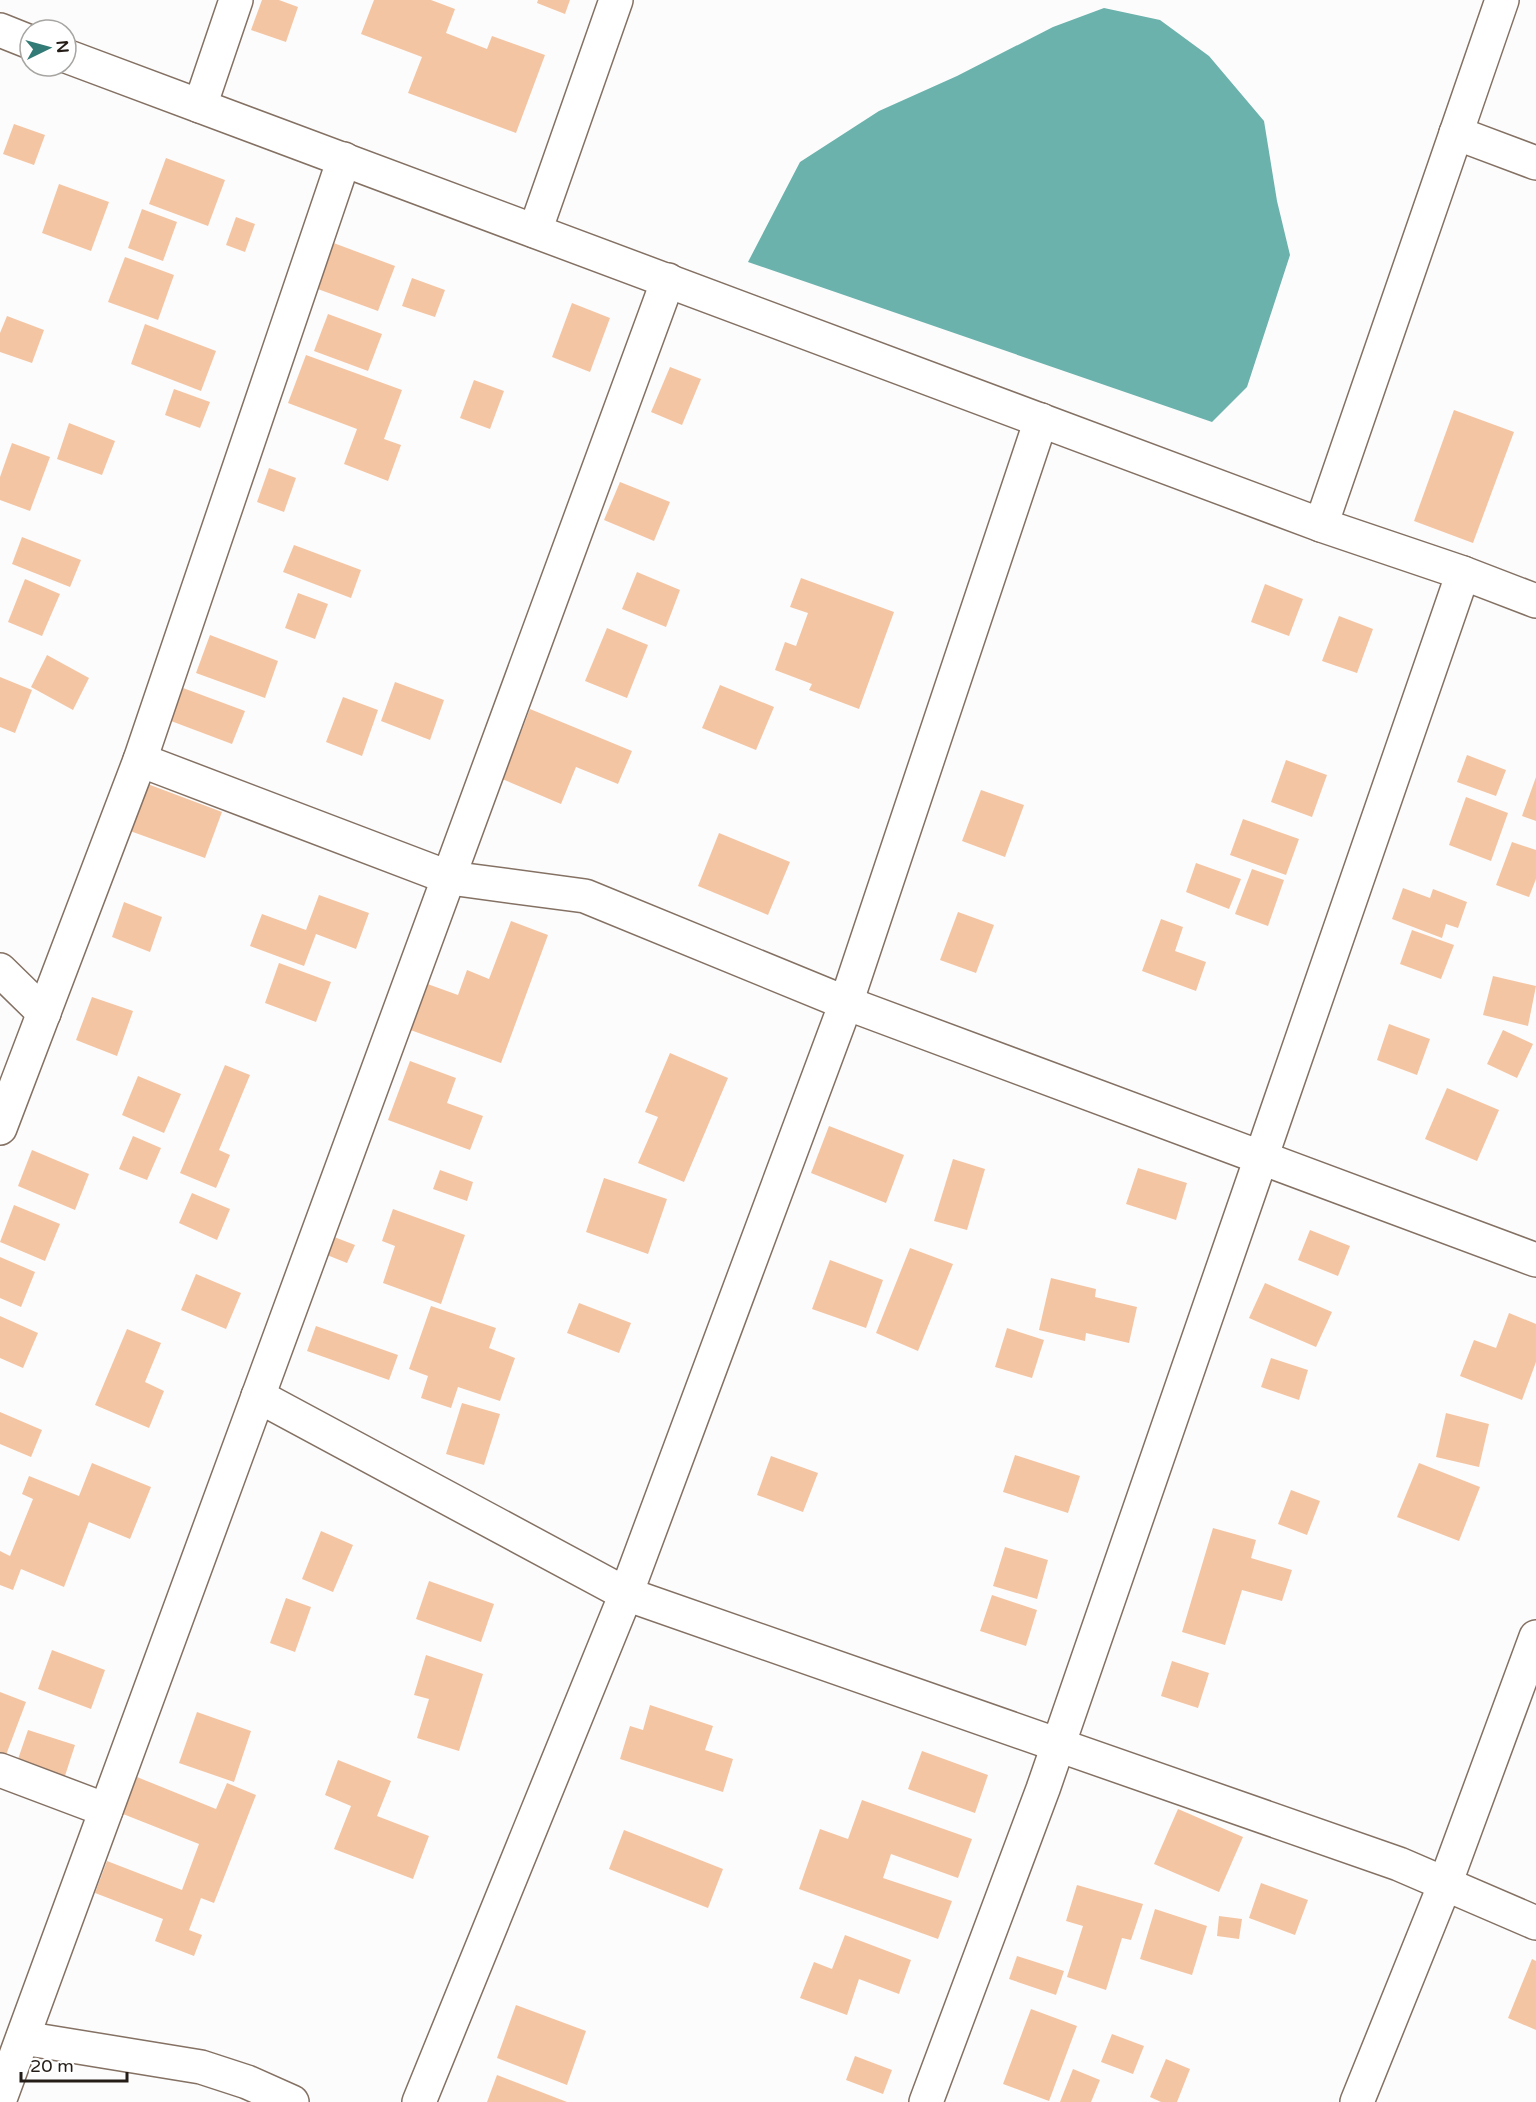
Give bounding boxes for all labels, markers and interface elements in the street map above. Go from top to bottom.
north arrow [18,18,78,78]
text: N [51,40,72,54]
scale bar [21,2045,128,2083]
text: 20 m [30,2055,74,2077]

